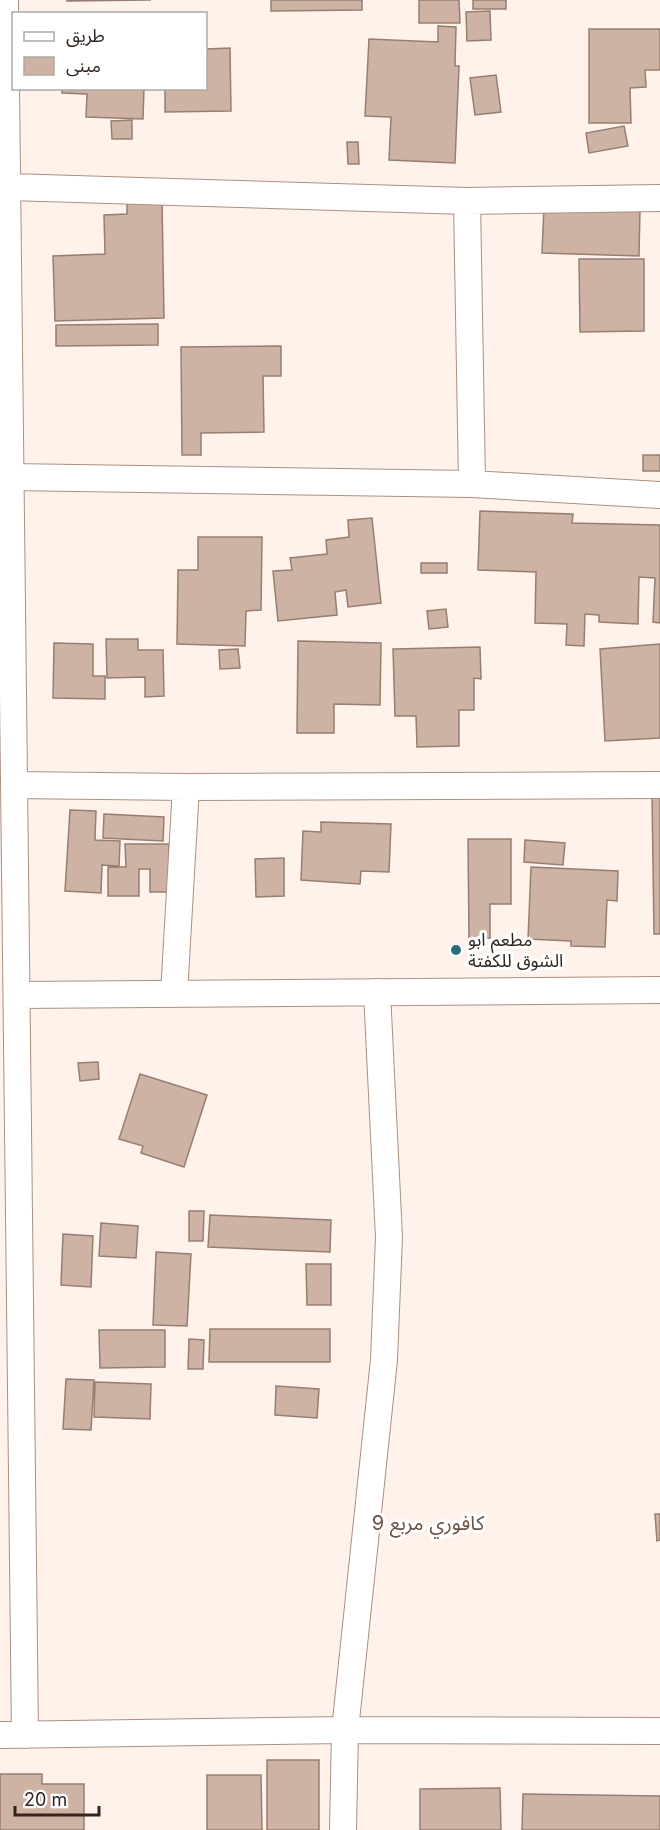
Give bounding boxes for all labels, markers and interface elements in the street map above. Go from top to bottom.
legend [12,12,207,90]
text: طريق [66,25,105,47]
text: مبنى [66,55,101,77]
place label: مطعم ابو الشوق للكفتة [468,929,563,972]
marker: مطعم ابو الشوق للكفتة [449,943,463,957]
district label: كافوري مربع 9 [372,1511,485,1539]
scale bar [15,1779,99,1817]
text: 20 m [24,1789,67,1810]

